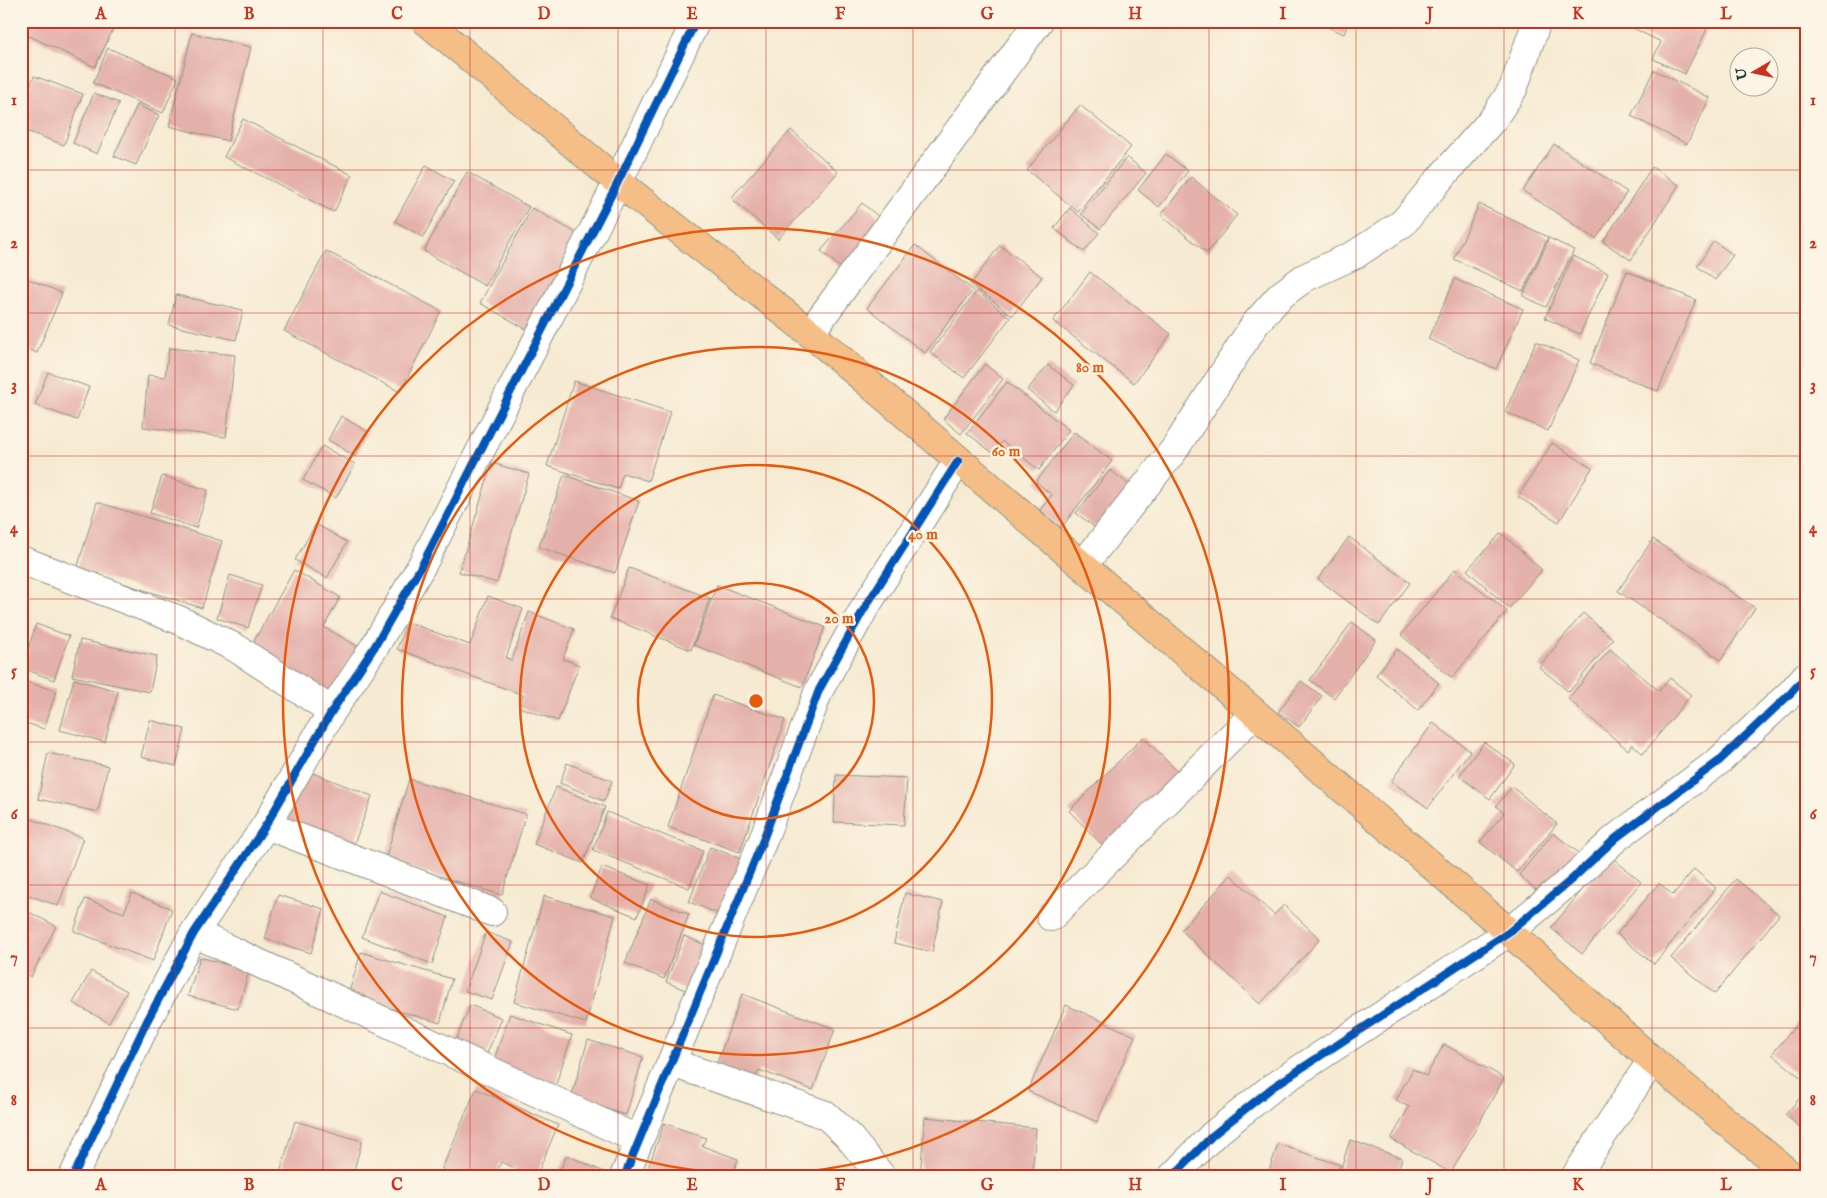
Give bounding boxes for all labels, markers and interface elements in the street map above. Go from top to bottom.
text: A [95,5,108,25]
text: B [244,5,255,25]
text: C [391,5,403,25]
text: D [538,5,551,25]
text: E [686,5,698,25]
text: F [835,5,846,25]
text: G [981,5,994,25]
text: H [1128,5,1142,25]
text: I [1280,5,1287,25]
text: J [1425,5,1434,25]
text: K [1572,5,1585,25]
text: L [1720,5,1732,25]
north arrow [1730,48,1780,98]
text: U [1732,65,1752,82]
text: 1 [11,91,17,111]
text: 1 [1810,91,1816,111]
text: 2 [10,234,18,254]
text: 2 [1809,234,1817,254]
text: 80 m [1076,358,1104,377]
text: 3 [11,376,17,396]
text: 3 [1810,376,1816,396]
text: 60 m [992,442,1021,461]
text: 4 [10,519,19,539]
text: 4 [1809,519,1818,539]
text: 40 m [908,525,938,544]
text: 20 m [824,609,854,628]
text: 5 [11,662,17,682]
text: 5 [1810,662,1816,682]
centre of rings [747,692,765,710]
text: 6 [11,805,19,825]
text: 6 [1810,805,1818,825]
text: 7 [10,948,18,968]
text: 7 [1809,948,1817,968]
text: 8 [11,1091,17,1111]
text: 8 [1810,1091,1816,1111]
text: A [95,1176,108,1196]
text: B [244,1176,255,1196]
text: C [391,1176,403,1196]
text: D [538,1176,551,1196]
text: E [686,1176,698,1196]
text: F [835,1176,846,1196]
text: G [981,1176,994,1196]
text: H [1128,1176,1142,1196]
text: I [1280,1176,1287,1196]
text: J [1425,1176,1434,1196]
text: K [1572,1176,1585,1196]
text: L [1720,1176,1732,1196]

